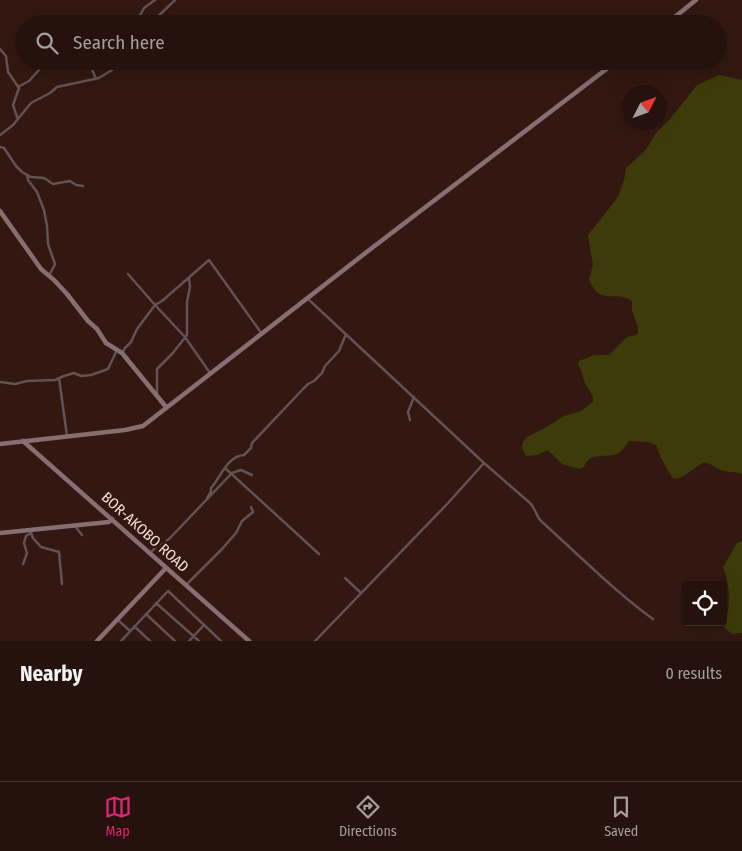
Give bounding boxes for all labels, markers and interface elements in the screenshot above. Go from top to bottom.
search box [15,15,727,70]
icon: search [33,29,61,57]
text: Search here [73,31,165,54]
north arrow [622,85,667,130]
street label: BOR-AKOBO ROAD [98,488,192,576]
map controls [682,581,727,626]
button: locate [682,581,727,626]
text: Nearby [20,661,82,687]
text: 0 results [665,664,722,683]
tab: Map [104,793,132,840]
tab: Directions [339,793,397,840]
tab: Saved [604,793,638,840]

